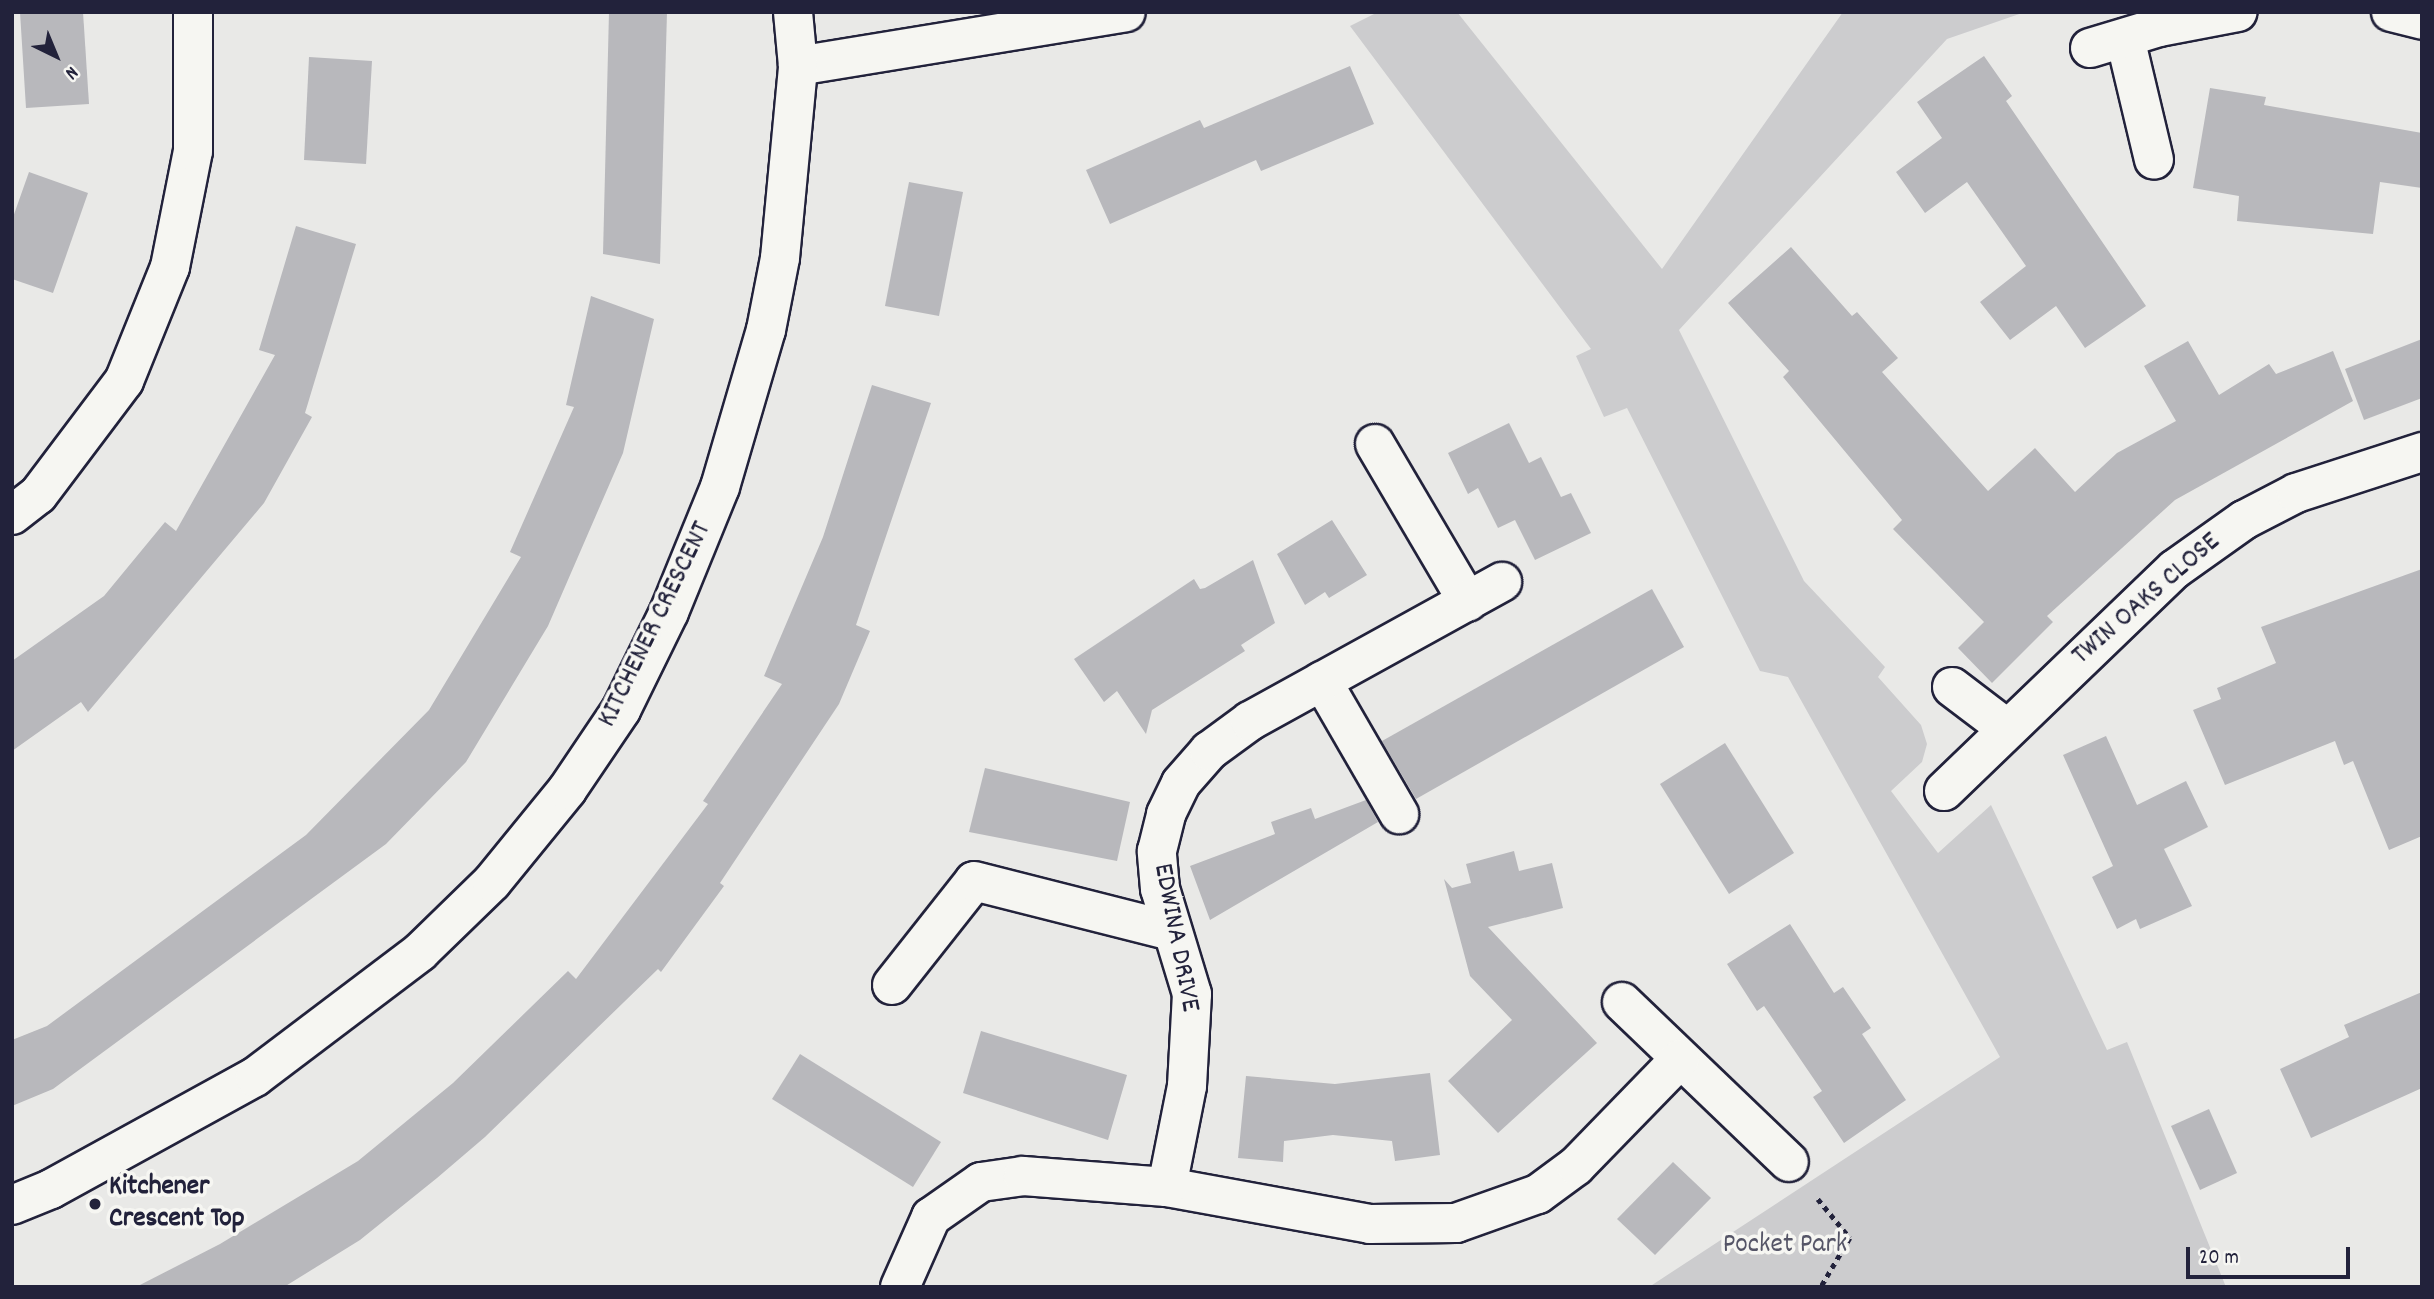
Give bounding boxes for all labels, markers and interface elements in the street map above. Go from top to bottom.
north arrow [21,21,91,91]
text: N [58,59,83,85]
street label: KITCHENER CRESCENT [592,517,720,733]
street label: TWIN OAKS CLOSE [2066,526,2228,674]
street label: EDWINA DRIVE [1144,861,1206,1015]
place label: Kitchener Crescent Top [109,1171,245,1237]
marker: Kitchener Crescent Top [87,1196,103,1212]
park label: Pocket Park [1723,1229,1847,1263]
scale bar [2189,1232,2354,1276]
text: 20 m [2199,1244,2239,1274]

